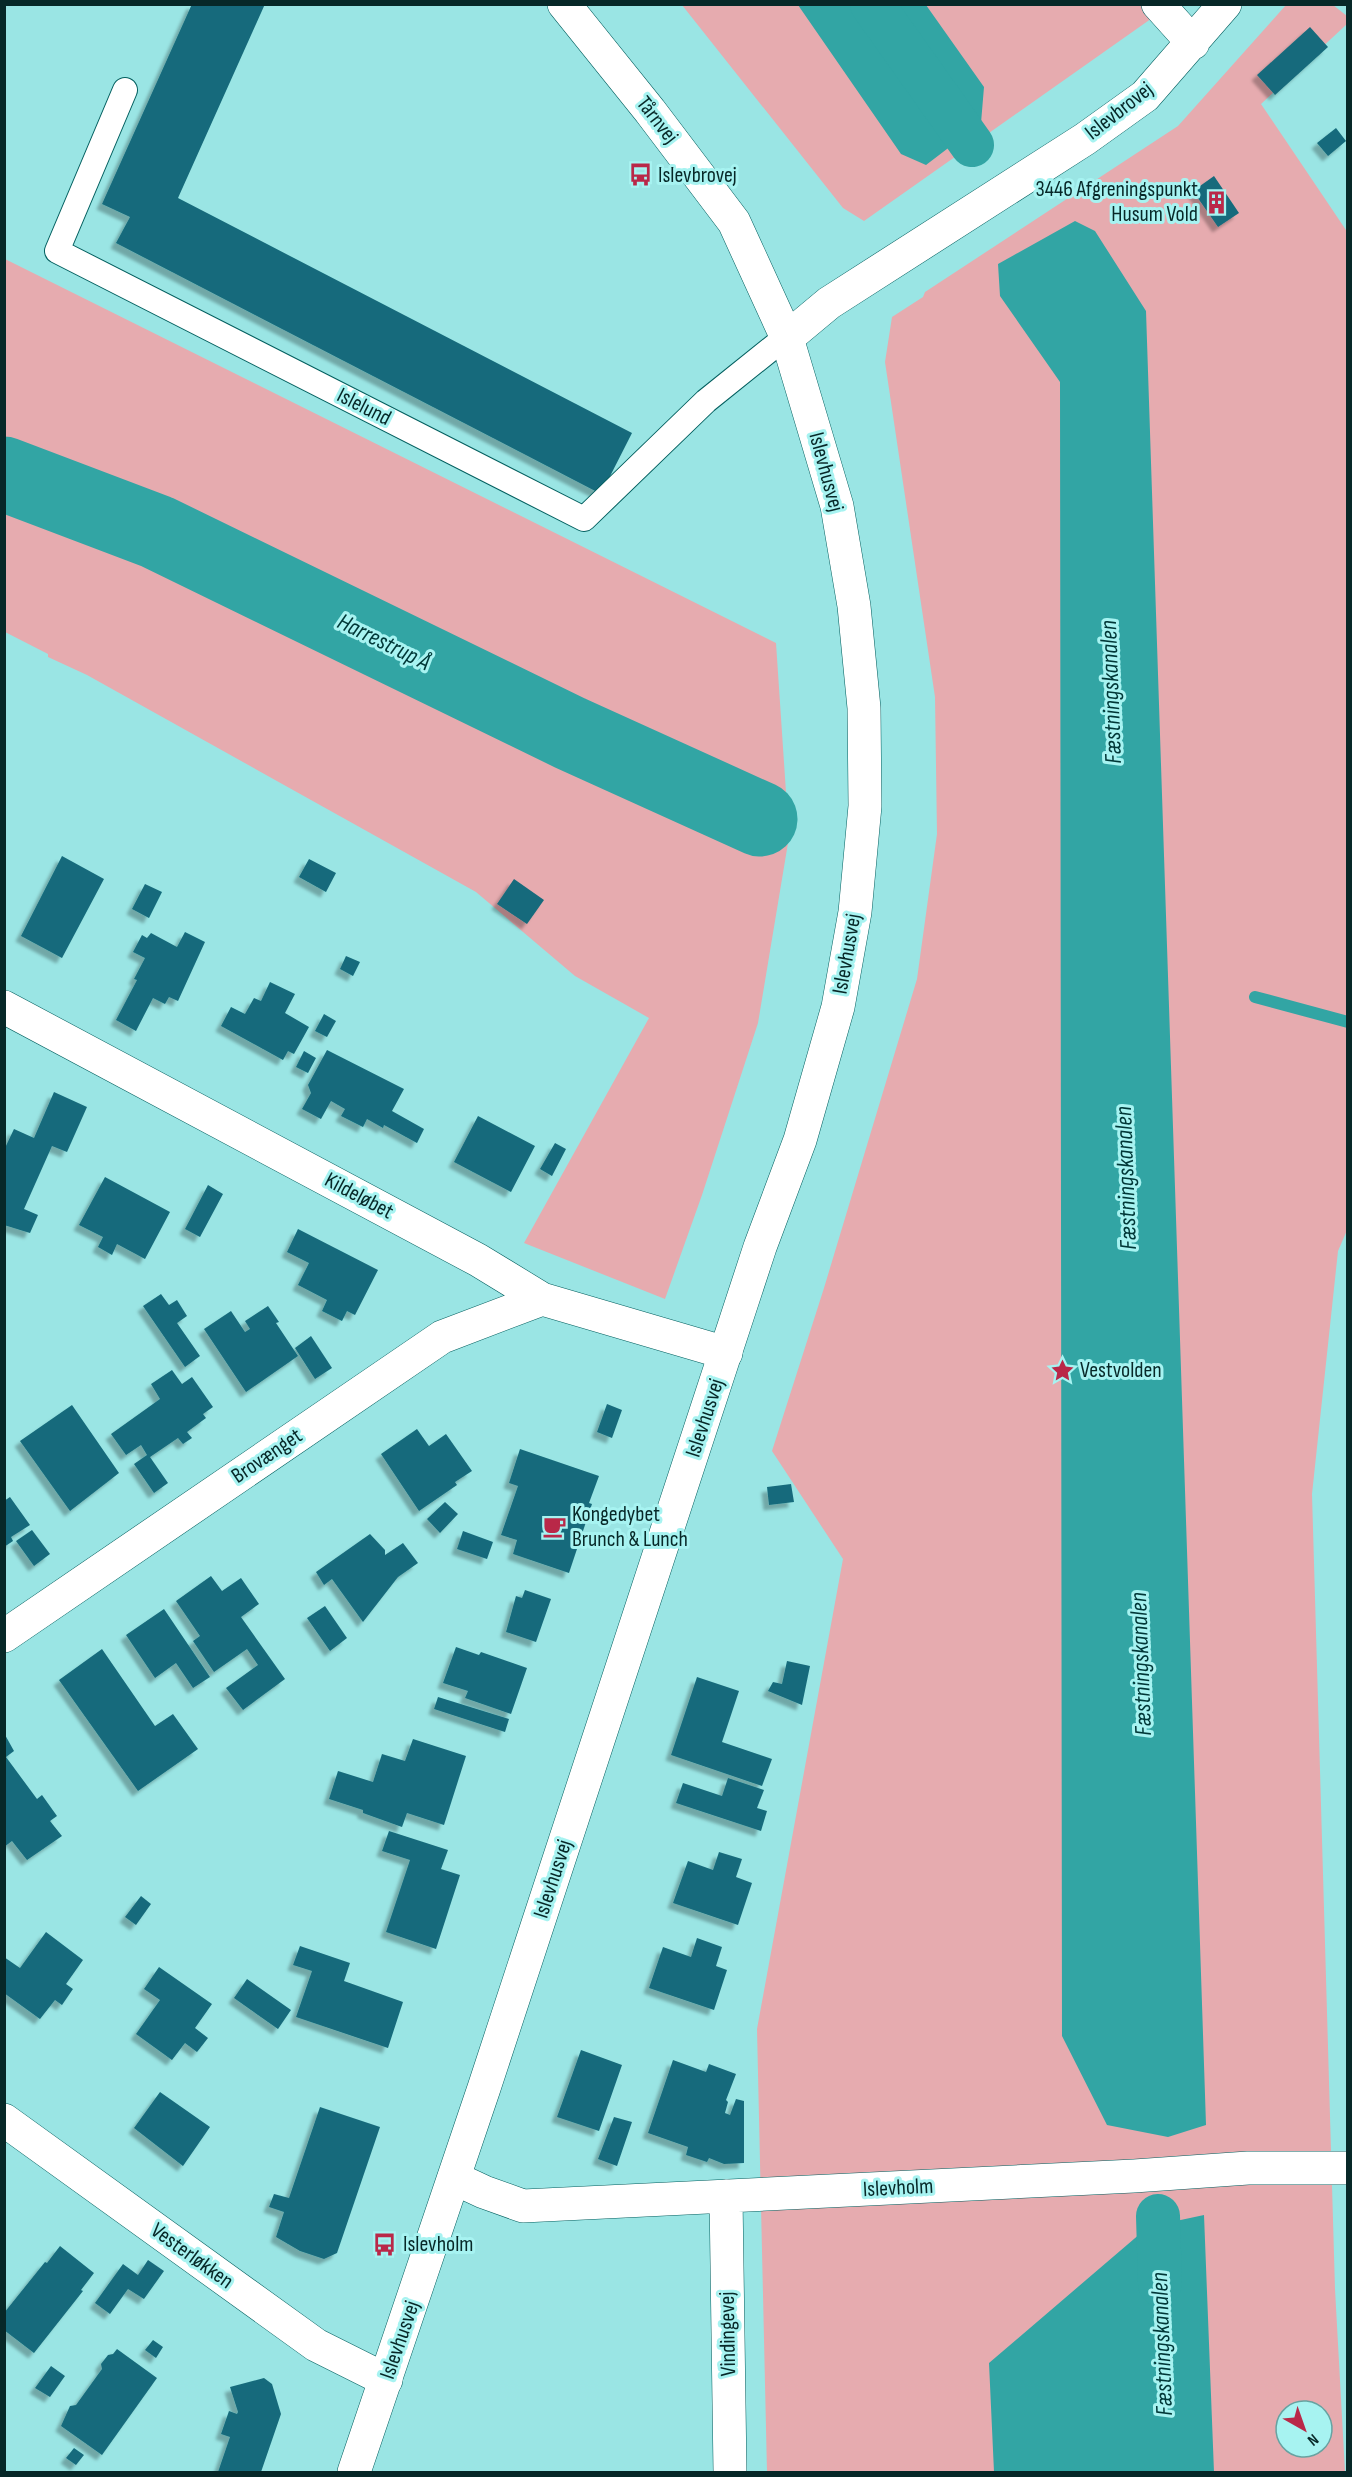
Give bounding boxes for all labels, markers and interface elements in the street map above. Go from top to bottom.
street label: Islevbrovej [1080,76,1158,146]
street label: Tårnvej [630,91,684,149]
bus stop icon: Islevbrovej [627,162,653,188]
place label: Islevbrovej [658,162,737,189]
place label: 3446 Afgreningspunkt Husum Vold [1036,176,1198,228]
building icon: 3446 Afgreningspunkt Husum Vold [1203,189,1229,215]
street label: Islelund [332,382,396,432]
street label: Islevhusvej [802,429,850,515]
water label: Harrestrup Å [333,607,435,677]
water label: Fæstningskanalen [1094,620,1128,764]
street label: Islevhusvej [827,912,867,996]
water label: Fæstningskanalen [1109,1106,1143,1250]
street label: Kildeløbet [320,1167,398,1225]
place icon: Vestvolden [1049,1357,1075,1383]
place label: Vestvolden [1080,1357,1162,1384]
street label: Islevhusvej [680,1375,730,1461]
street label: Brovænget [226,1422,308,1489]
place label: Kongedybet Brunch & Lunch [572,1501,688,1553]
cafe icon: Kongedybet Brunch & Lunch [541,1514,567,1540]
water label: Fæstningskanalen [1124,1592,1158,1736]
street label: Islevhusvej [528,1836,578,1922]
street label: Islevholm [862,2173,934,2203]
street label: Vesterløkken [145,2217,239,2295]
bus stop icon: Islevholm [372,2231,398,2257]
place label: Islevholm [403,2231,473,2258]
water label: Fæstningskanalen [1145,2272,1179,2416]
street label: Vindingevej [714,2291,742,2377]
street label: Islevhusvej [374,2297,426,2383]
north arrow [1274,2399,1334,2459]
text: N [1303,2429,1322,2449]

